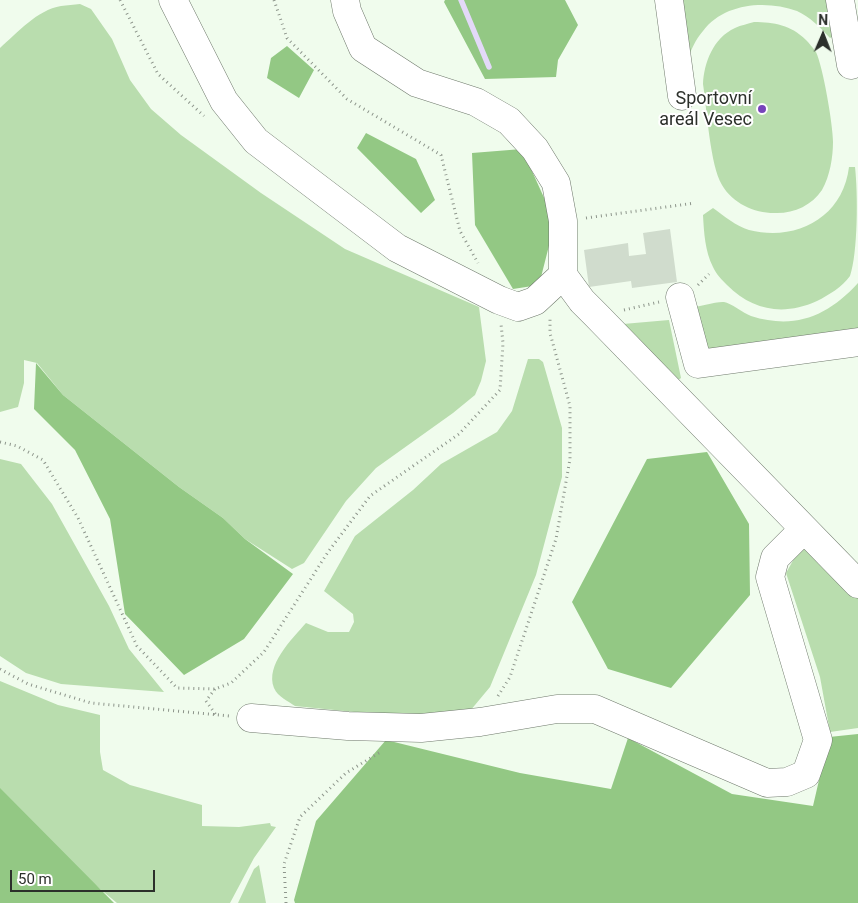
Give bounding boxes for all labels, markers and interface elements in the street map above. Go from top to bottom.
north arrow [798,10,848,60]
text: N [818,12,828,28]
place label: Sportovní areál Vesec [659,88,752,130]
marker: Sportovní areál Vesec [756,103,768,115]
scale bar [12,860,158,892]
text: 50 m [18,870,52,888]

